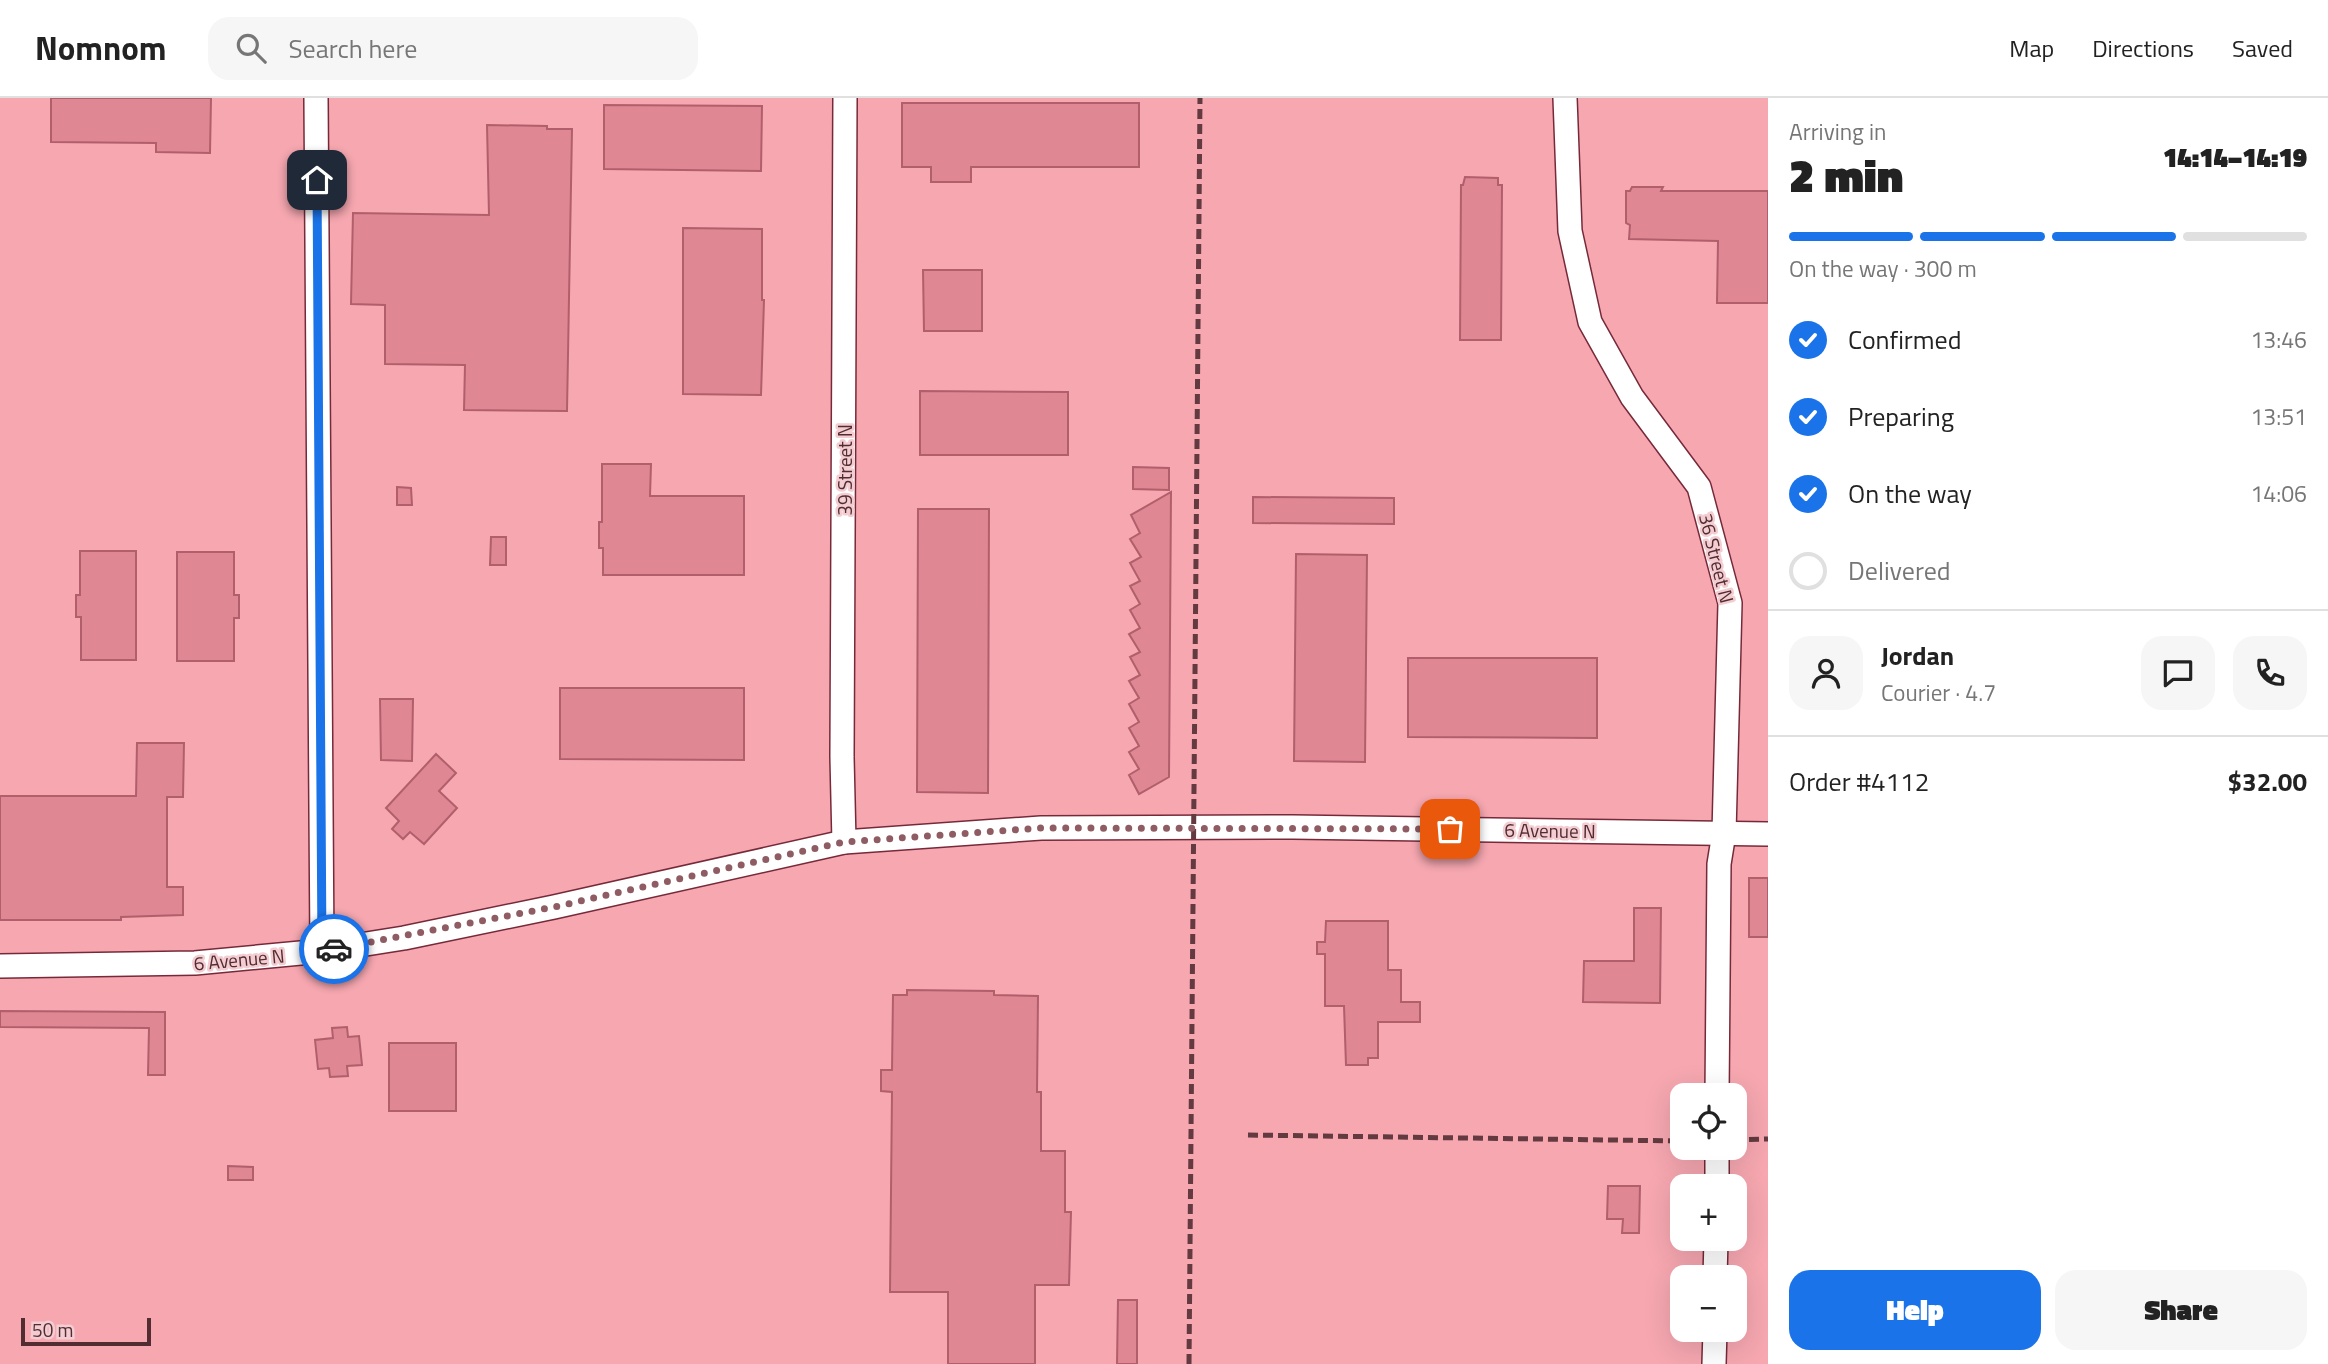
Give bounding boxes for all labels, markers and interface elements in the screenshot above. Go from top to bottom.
search box [208,17,698,80]
text: Nomnom [35,23,166,73]
icon: search [232,29,270,67]
text: Search here [288,29,417,68]
text: Map [2009,30,2054,66]
text: Directions [2092,30,2194,66]
text: Saved [2232,30,2293,66]
text: Arriving in [1789,114,1886,149]
text: 14:14–14:19 [2163,138,2307,177]
text: 2 min [1789,140,1903,210]
pin [287,150,347,210]
icon: home [298,161,336,199]
text: On the way · 300 m [1789,251,1977,286]
text: Confirmed [1848,320,1962,359]
icon: check [1789,321,1827,359]
text: 13:46 [2250,322,2307,357]
text: Preparing [1848,397,1954,436]
icon: check [1789,398,1827,436]
text: 13:51 [2250,399,2307,434]
street label: 39 Street N [830,424,859,516]
text: On the way [1848,474,1972,513]
icon: check [1789,475,1827,513]
text: 14:06 [2250,476,2307,511]
street label: 36 Street N [1692,510,1742,606]
text: Delivered [1848,551,1951,590]
button: person [1789,636,1863,710]
text: Jordan [1881,636,1954,675]
button: chat [2141,636,2215,710]
button: phone [2233,636,2307,710]
text: Courier · 4.7 [1881,675,1996,710]
text: Order #4112 [1789,762,1929,801]
text: $32.00 [2228,762,2307,801]
pin [1420,799,1480,859]
icon: bag [1431,810,1469,848]
street label: 6 Avenue N [1504,815,1596,845]
courier [299,914,369,984]
icon: car [315,930,353,968]
street label: 6 Avenue N [192,941,286,977]
map controls [1670,1083,1747,1342]
button: locate [1670,1083,1747,1160]
button: + [1670,1174,1747,1251]
button: − [1670,1265,1747,1342]
button: Help [1789,1270,2041,1350]
button: Share [2055,1270,2307,1350]
scale bar [21,1315,150,1347]
text: 50 m [32,1315,73,1344]

